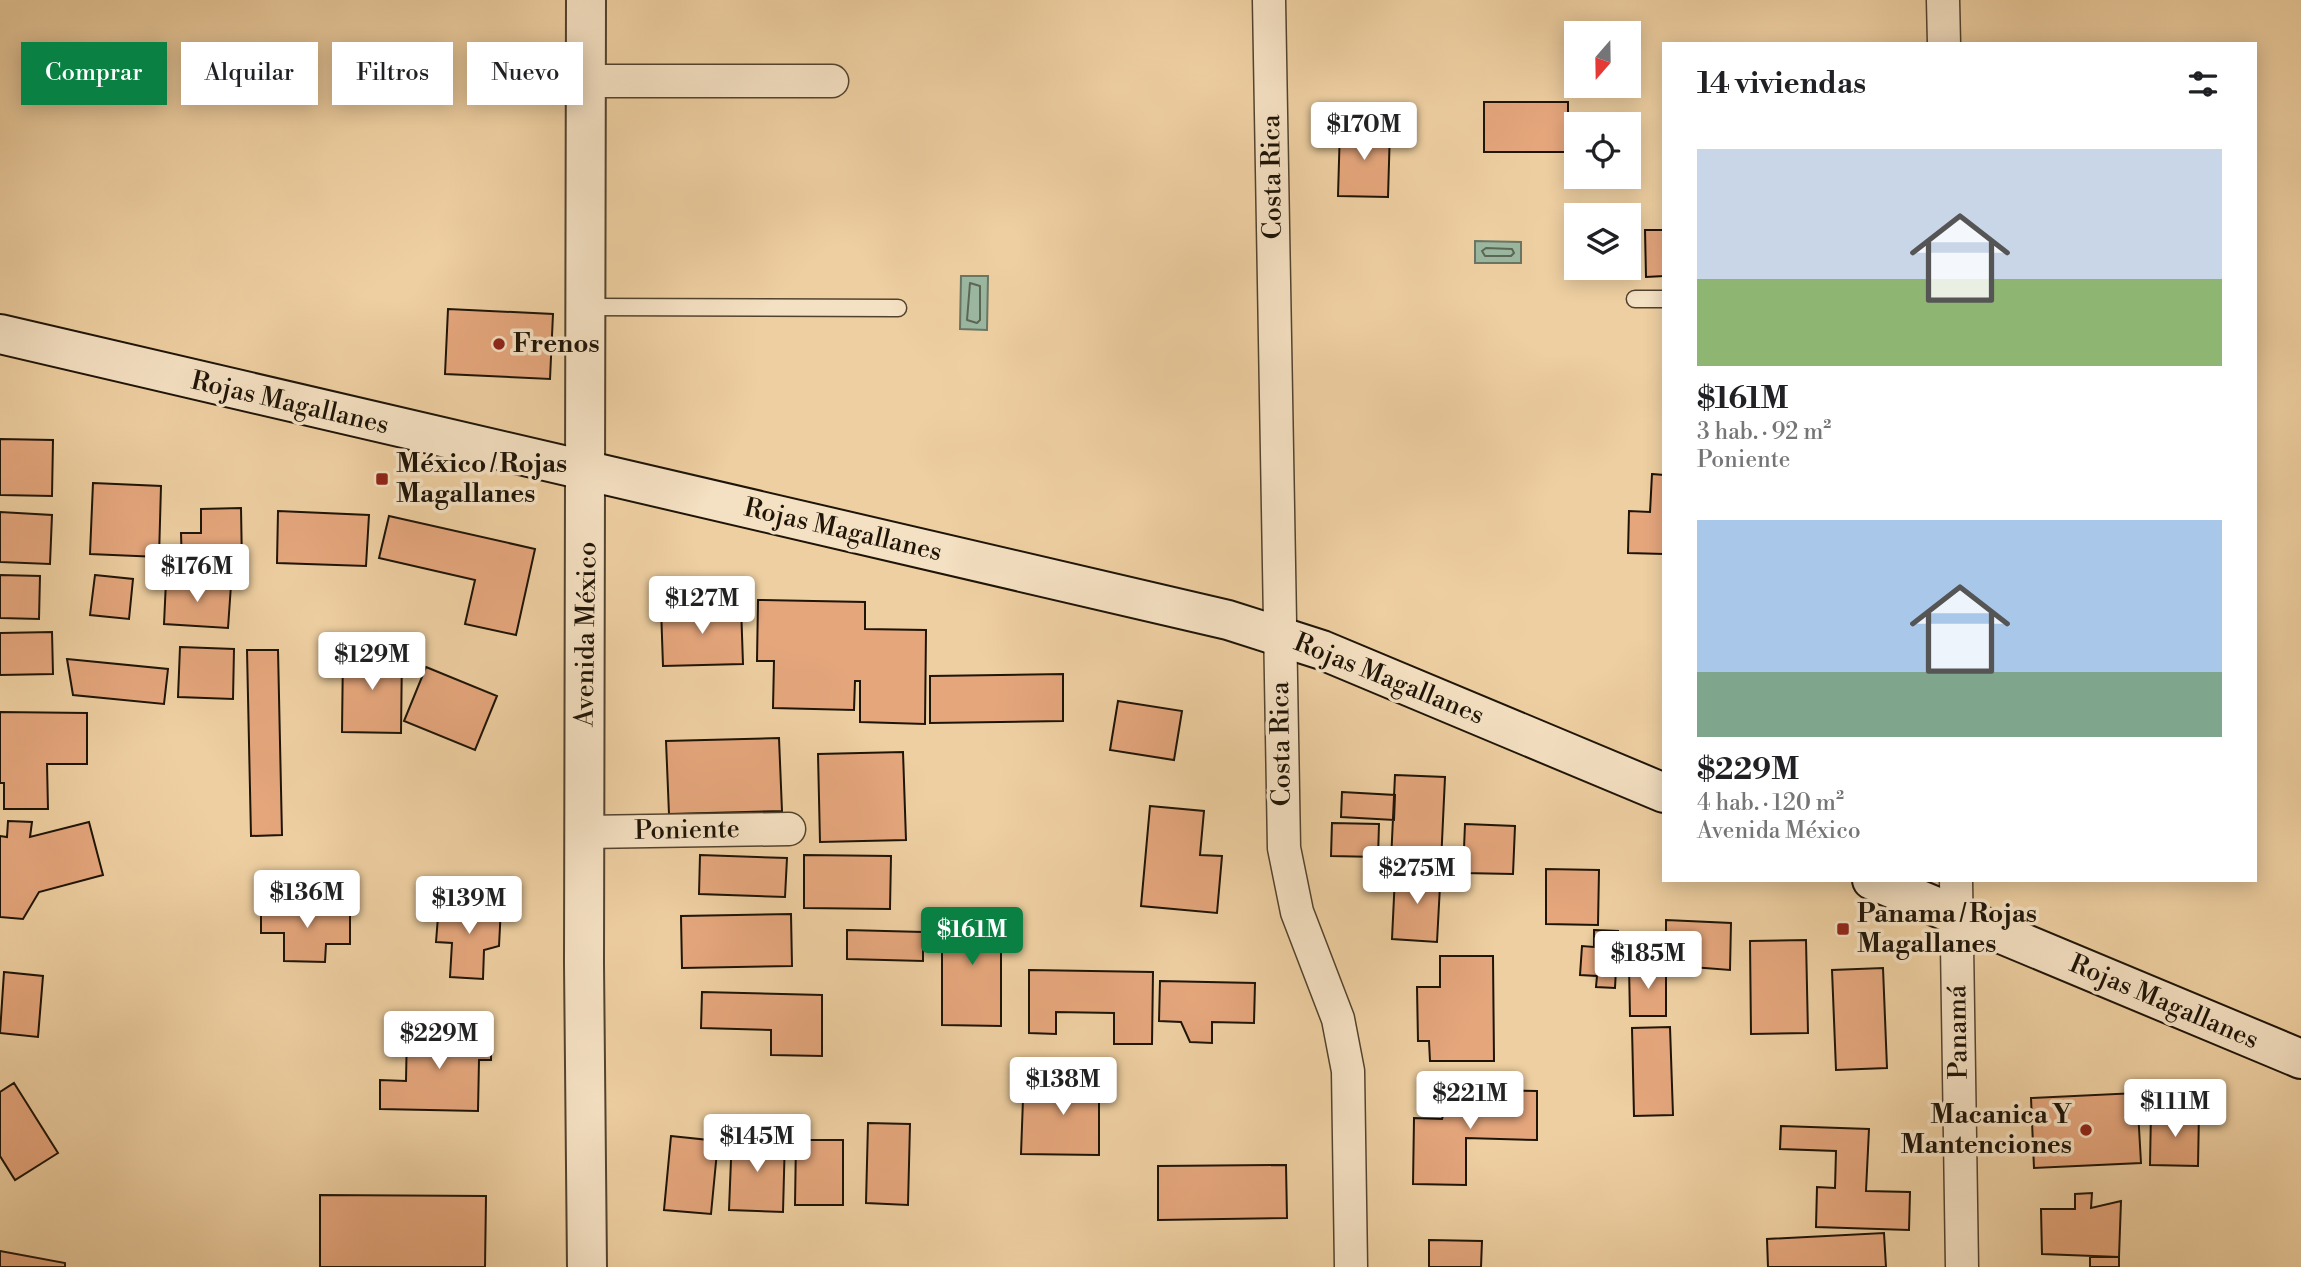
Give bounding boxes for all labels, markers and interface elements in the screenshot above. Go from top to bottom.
north arrow [1564,21,1642,98]
map controls [1564,21,1641,280]
chip: Comprar [21,42,167,105]
chip: Alquilar [181,42,318,105]
chip: Filtros [332,42,453,105]
chip: Nuevo [467,42,583,105]
text: 14 viviendas [1697,65,1866,103]
icon: filters [2184,65,2222,103]
pin: $170M [1315,102,1413,162]
text: $170M [1327,111,1401,139]
button: locate [1564,112,1641,189]
street label: Costa Rica [1255,113,1289,240]
icon: home [1897,195,2023,321]
button: layers [1564,203,1641,280]
place label: Frenos [513,328,600,360]
marker: Frenos [491,336,507,352]
street label: Rojas Magallanes [188,365,392,441]
text: $161M [1697,380,1788,418]
text: 3 hab. · 92 m² [1697,418,1831,446]
text: Poniente [1697,446,1790,474]
place label: México / Rojas Magallanes [396,448,567,510]
marker: México / Rojas Magallanes [374,471,390,487]
street label: Rojas Magallanes [741,492,945,568]
street label: Avenida México [568,541,604,728]
pin: $176M [148,544,246,604]
text: $176M [161,553,233,581]
icon: home [1897,566,2023,692]
pin: $127M [653,576,751,636]
text: $127M [665,585,739,613]
street label: Rojas Magallanes [1289,626,1489,732]
pin: $129M [323,632,421,692]
text: $129M [334,641,410,669]
street label: Costa Rica [1264,680,1298,807]
text: $229M [1697,751,1799,789]
text: 4 hab. · 120 m² [1697,789,1844,817]
street label: Poniente [634,813,740,847]
text: Avenida México [1697,817,1861,845]
pin: $275M [1368,846,1466,906]
text: $275M [1379,855,1455,883]
pin: $136M [258,870,356,930]
pin: $139M [420,876,518,936]
text: $136M [270,879,344,907]
text: $139M [432,885,506,913]
place label: Panama / Rojas Magallanes [1857,898,2037,960]
pin: $161M [923,908,1021,967]
text: $161M [937,916,1007,944]
marker: Panama / Rojas Magallanes [1835,921,1851,937]
pin: $185M [1599,932,1697,991]
text: $185M [1611,940,1685,968]
street label: Rojas Magallanes [2065,948,2263,1056]
street label: Panamá [1941,984,1975,1079]
pin: $229M [390,1012,488,1071]
text: $229M [400,1020,478,1048]
pin: $138M [1014,1058,1112,1117]
text: $138M [1026,1066,1100,1094]
pin: $221M [1421,1072,1519,1131]
text: $221M [1432,1080,1508,1108]
pin: $111M [2126,1080,2224,1139]
text: $111M [2140,1088,2210,1116]
place label: Macanica Y Mantenciones [1901,1099,2072,1161]
pin: $145M [708,1114,806,1174]
marker: Macanica Y Mantenciones [2078,1122,2094,1138]
text: $145M [720,1123,794,1151]

